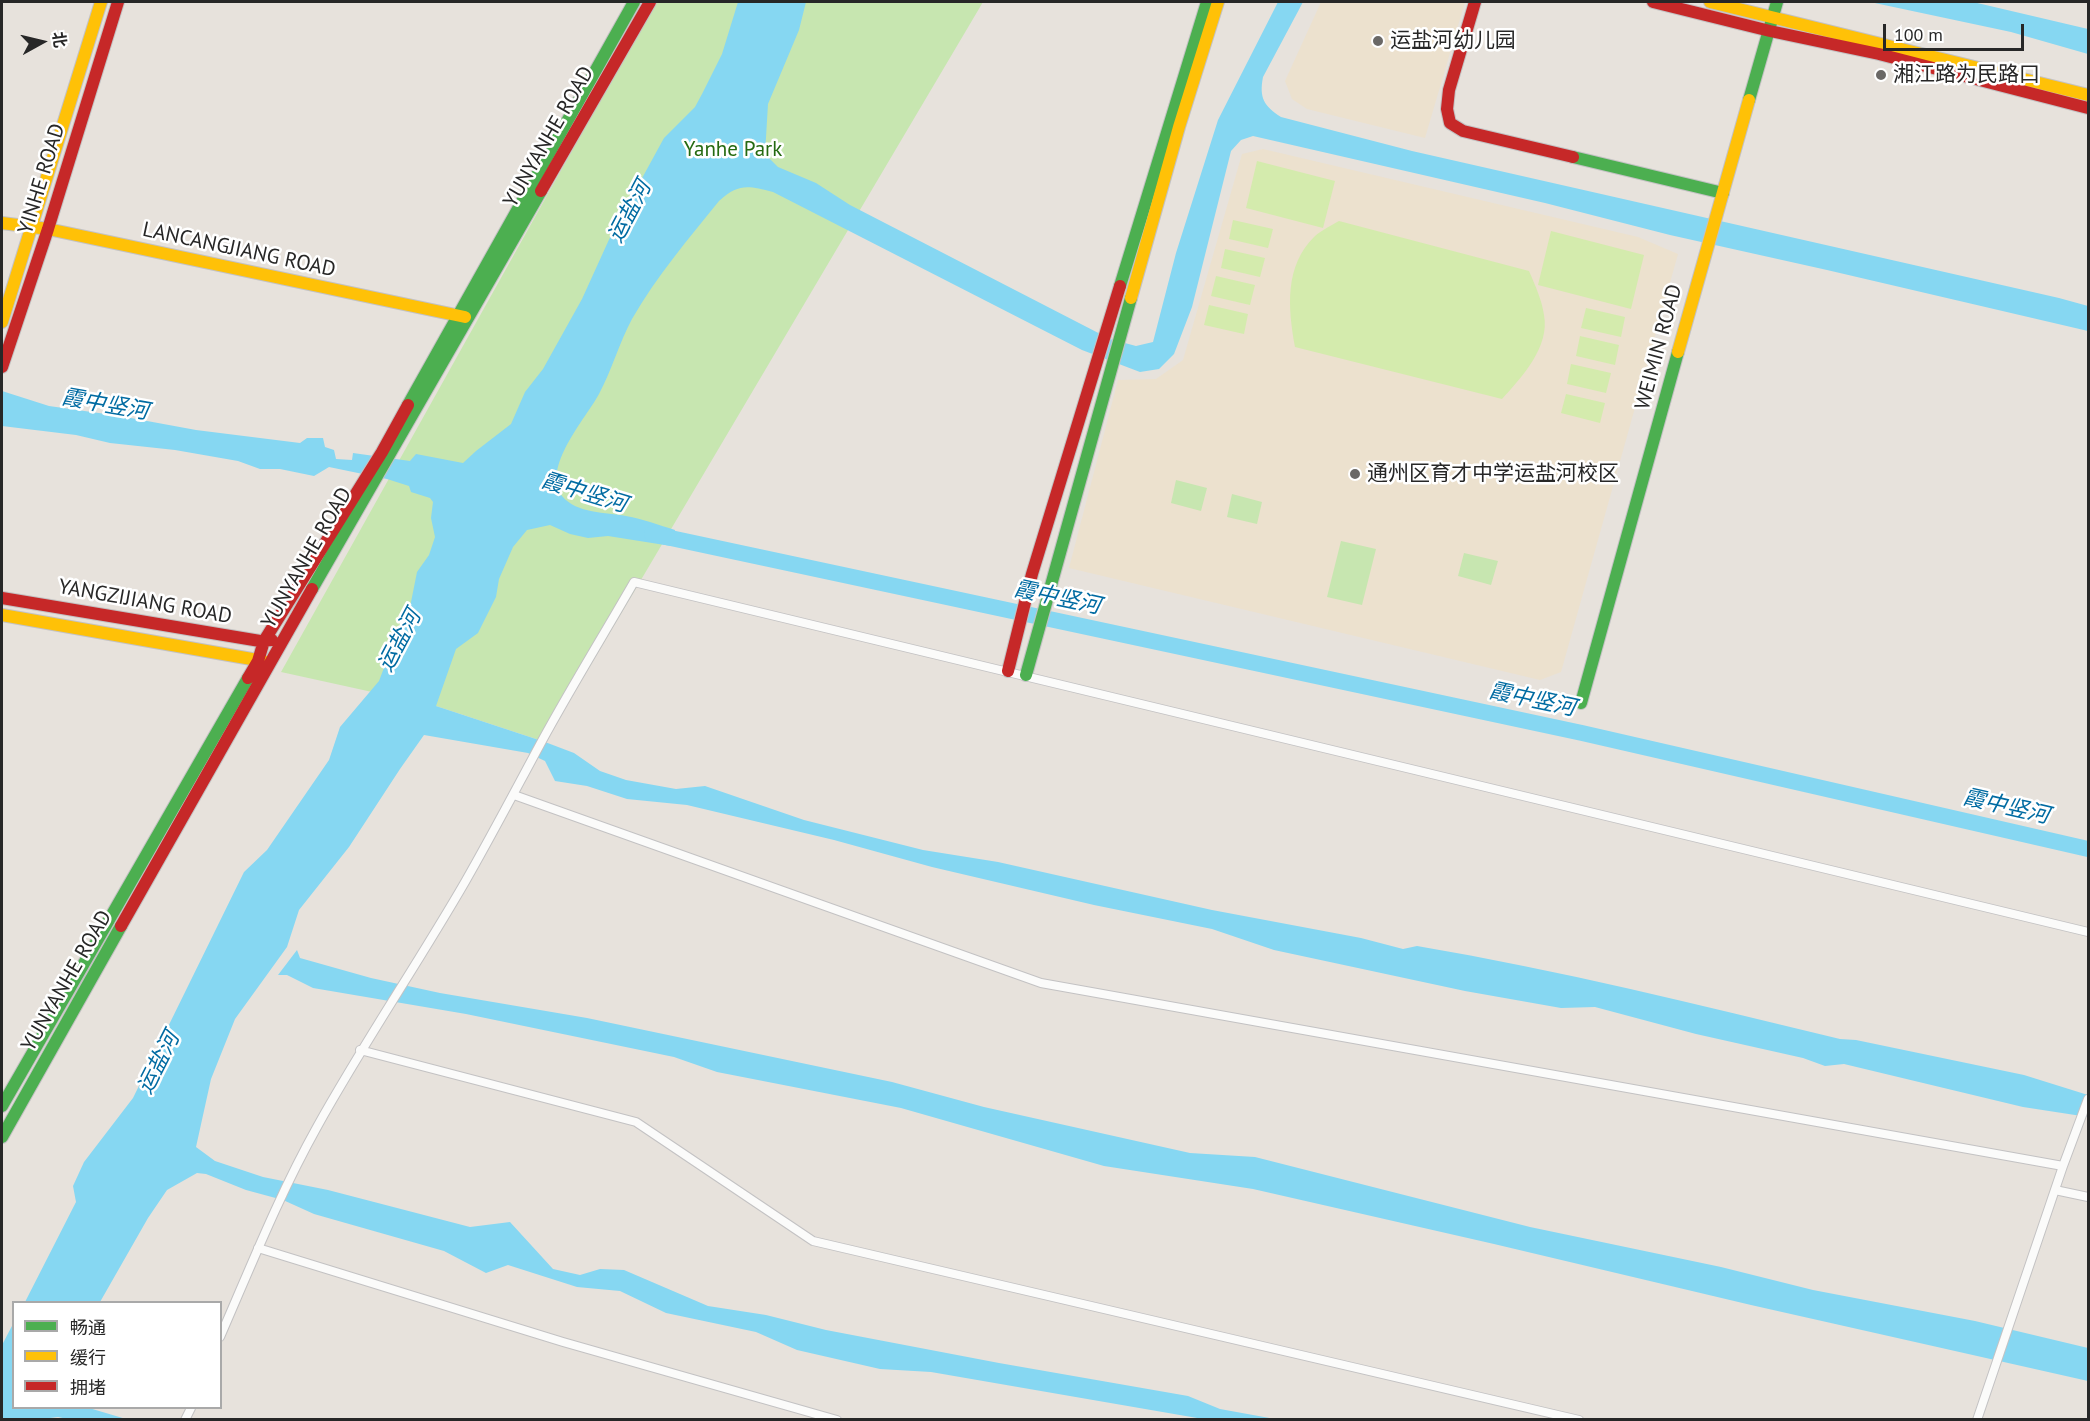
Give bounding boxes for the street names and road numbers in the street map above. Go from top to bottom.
street label: YUNYANHE ROAD [498,62,600,212]
street label: YINHE ROAD [13,121,71,237]
street label: LANCANGJIANG ROAD [140,217,338,283]
street label: WEIMIN ROAD [1630,282,1688,412]
street label: YUNYANHE ROAD [256,483,358,633]
street label: YANGZIJIANG ROAD [56,574,234,630]
street label: YUNYANHE ROAD [16,906,118,1056]

